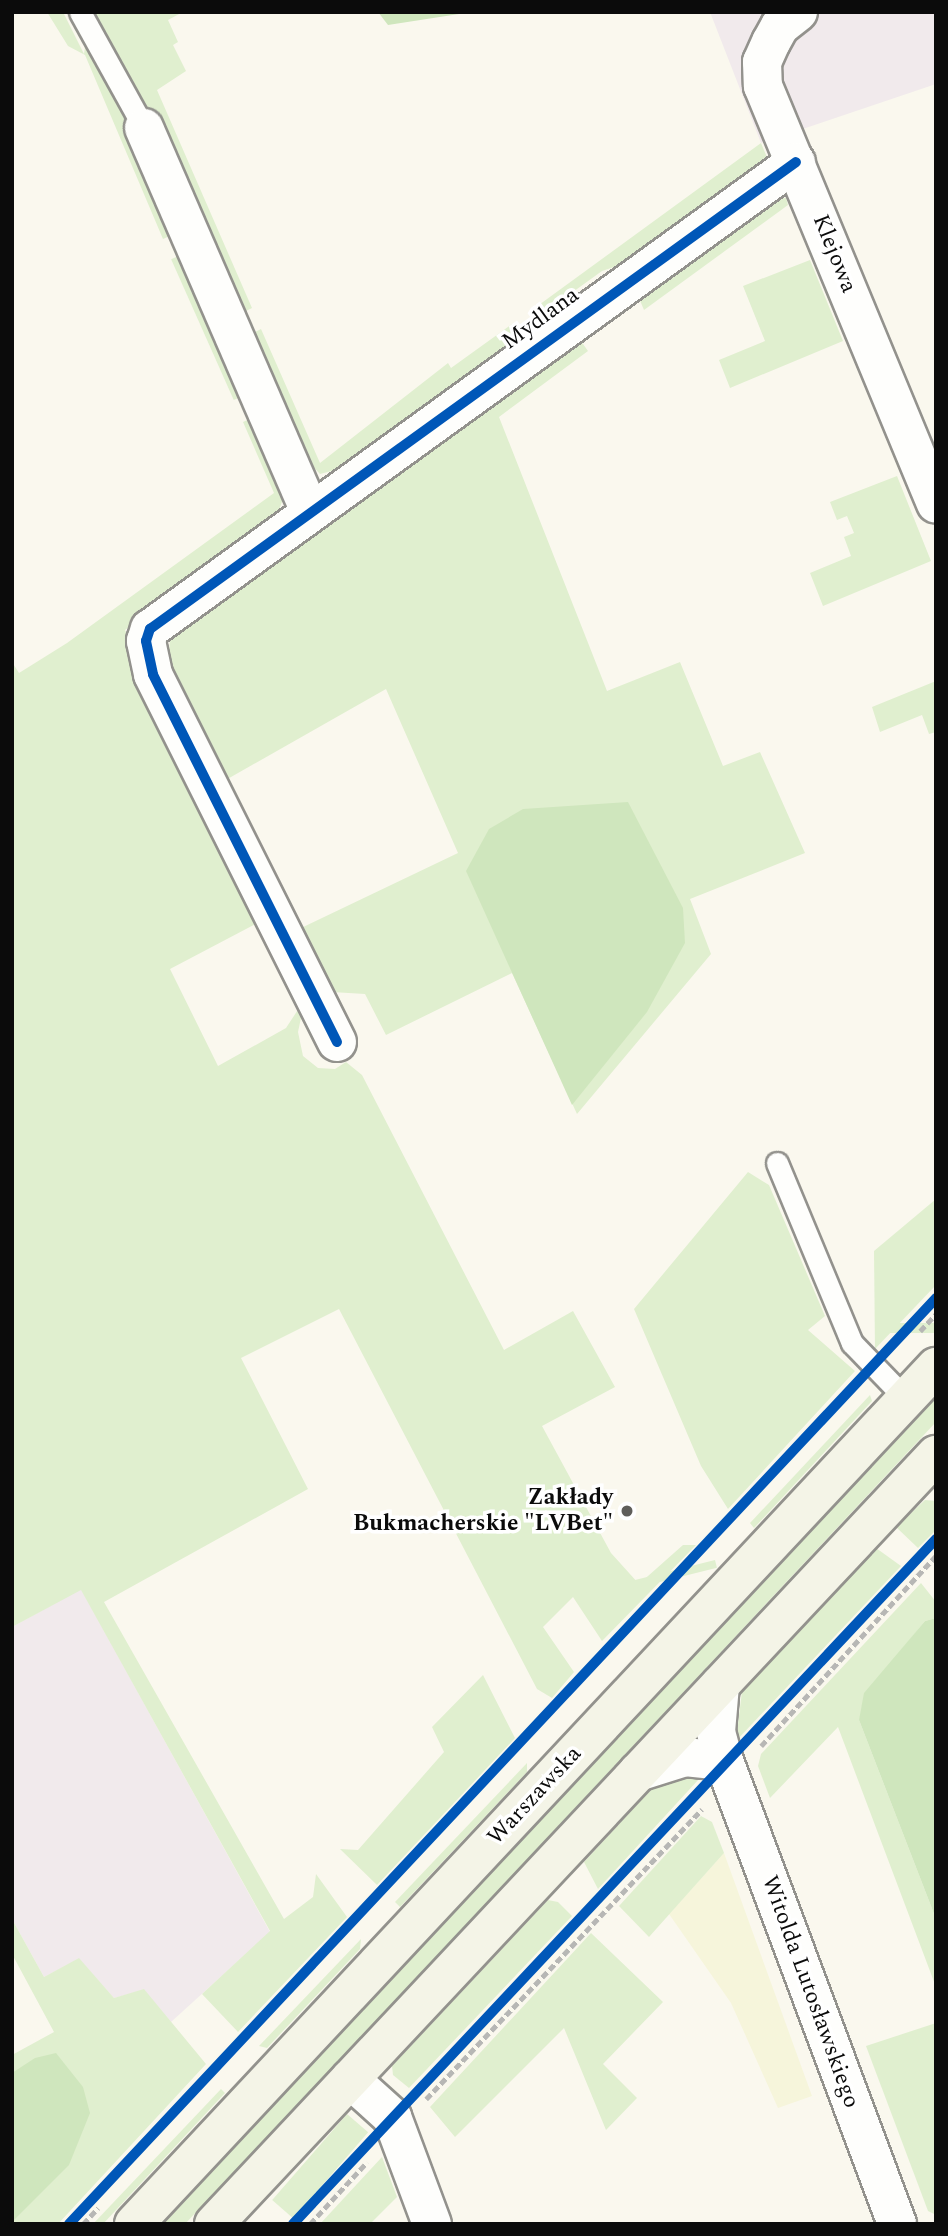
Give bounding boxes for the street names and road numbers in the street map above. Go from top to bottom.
street label: Klejowa [806,211,862,297]
street label: Mydlana [497,282,585,356]
street label: Warszawska [482,1741,588,1851]
street label: Witolda Lutosławskiego [755,1872,865,2112]

